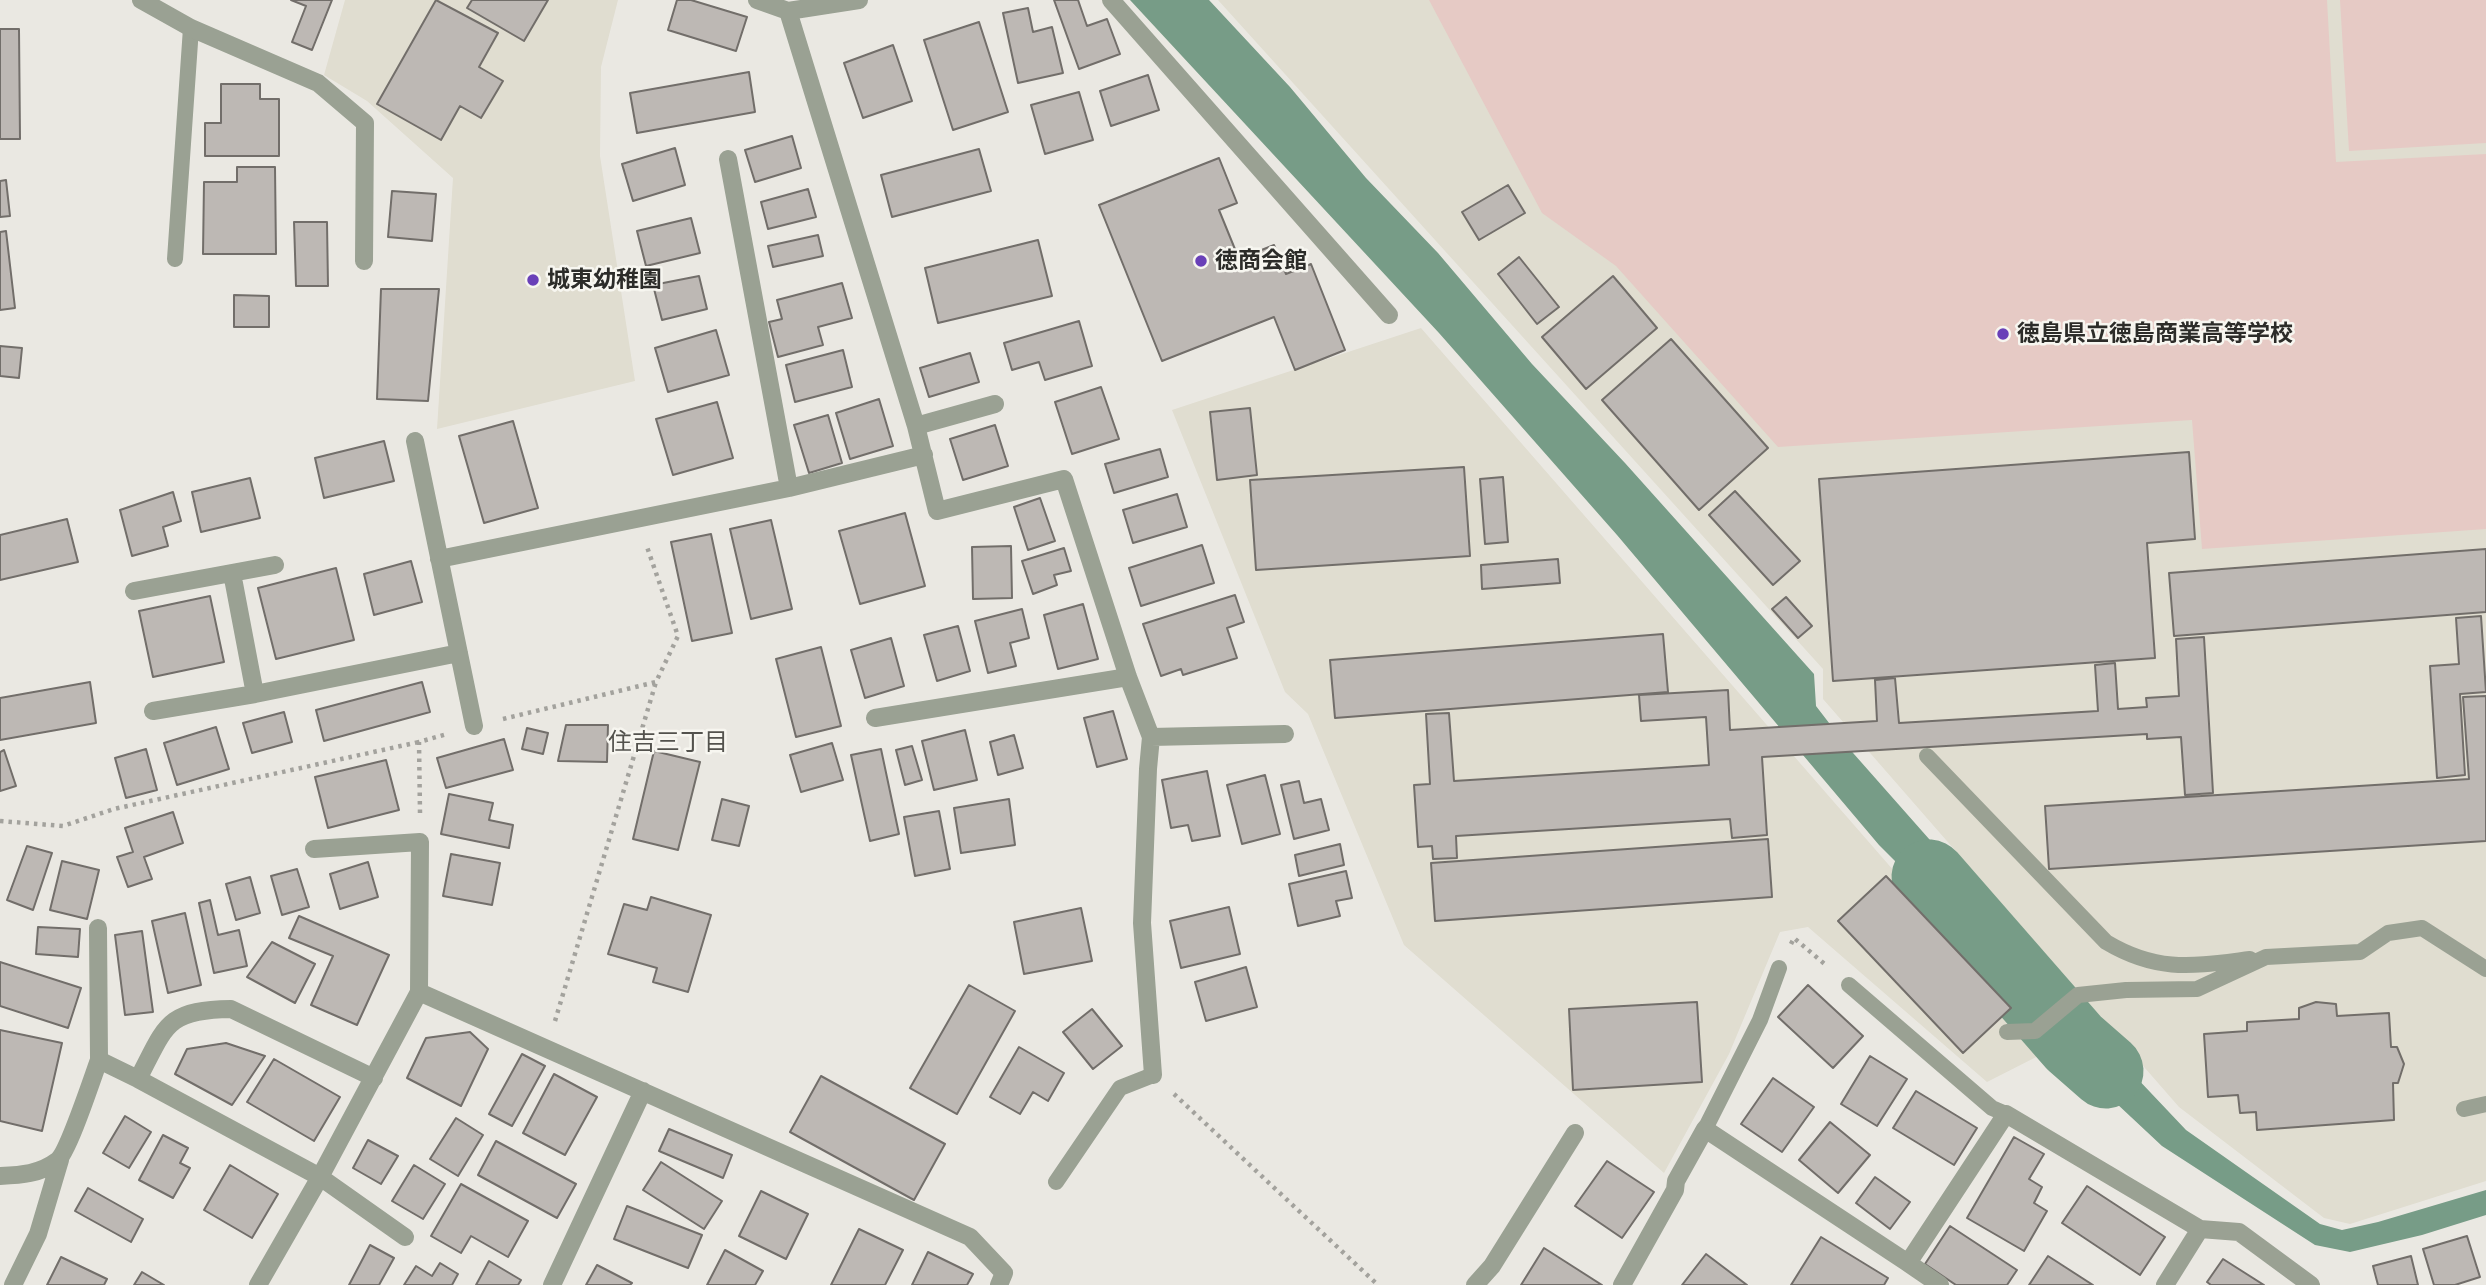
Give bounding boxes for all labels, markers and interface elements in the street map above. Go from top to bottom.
place label: 徳商会館 [1215,247,1307,275]
marker: 徳商会館 [1193,253,1209,269]
place label: 城東幼稚園 [547,266,662,294]
marker: 城東幼稚園 [525,272,541,288]
place label: 徳島県立徳島商業高等学校 [2017,320,2293,348]
marker: 徳島県立徳島商業高等学校 [1995,326,2011,342]
district label: 住吉三丁目 [608,729,728,757]

